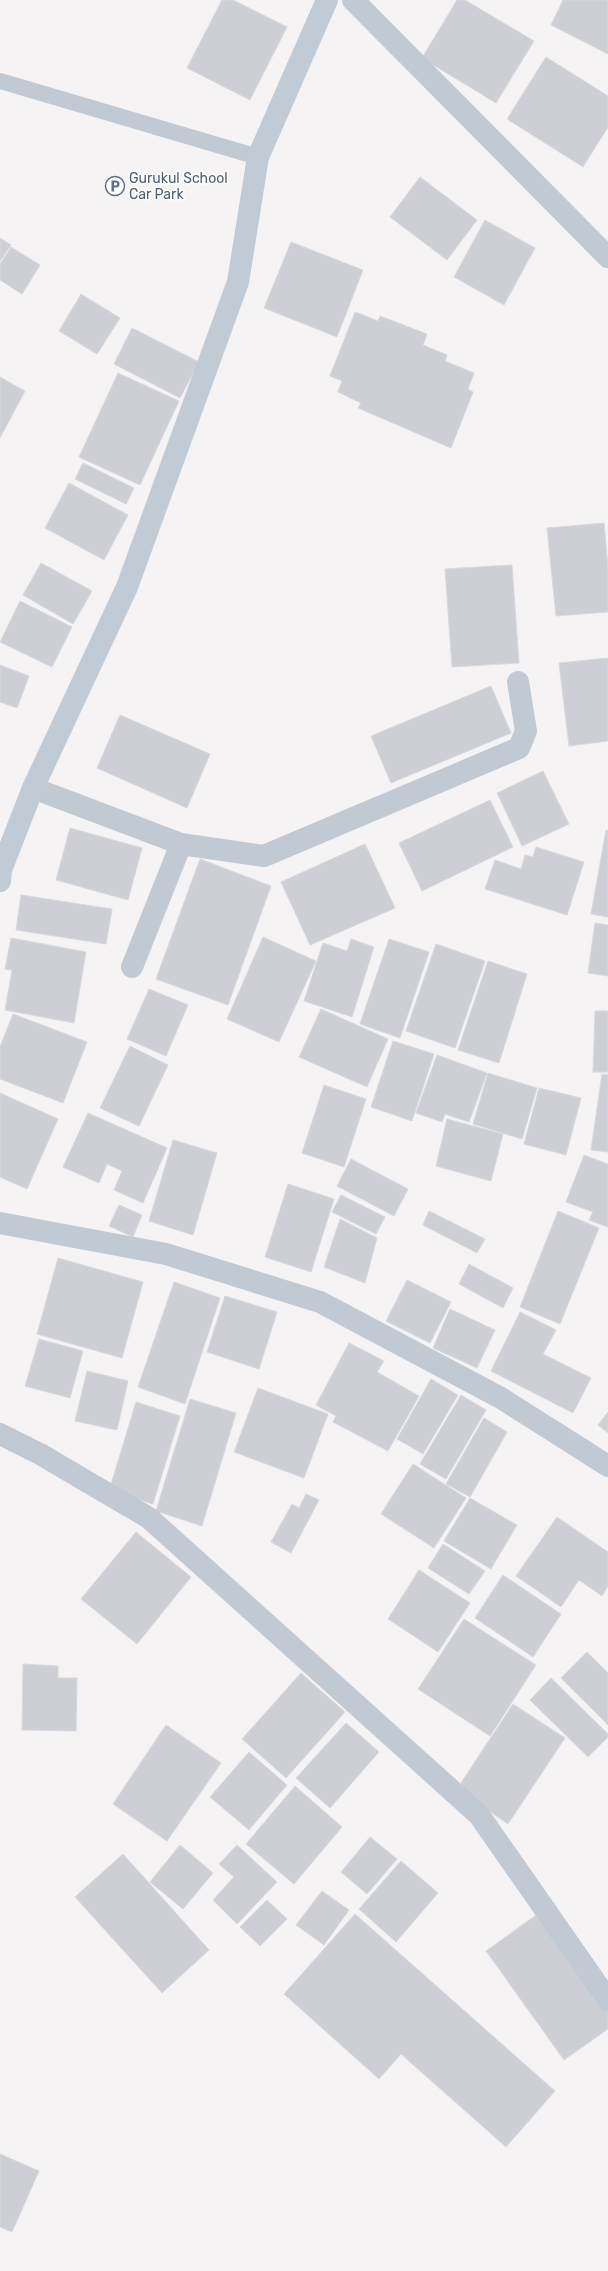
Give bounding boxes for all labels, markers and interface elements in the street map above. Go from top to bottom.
place label: Gurukul School Car Park [129,170,228,203]
parking icon: Gurukul School Car Park [104,175,126,197]

